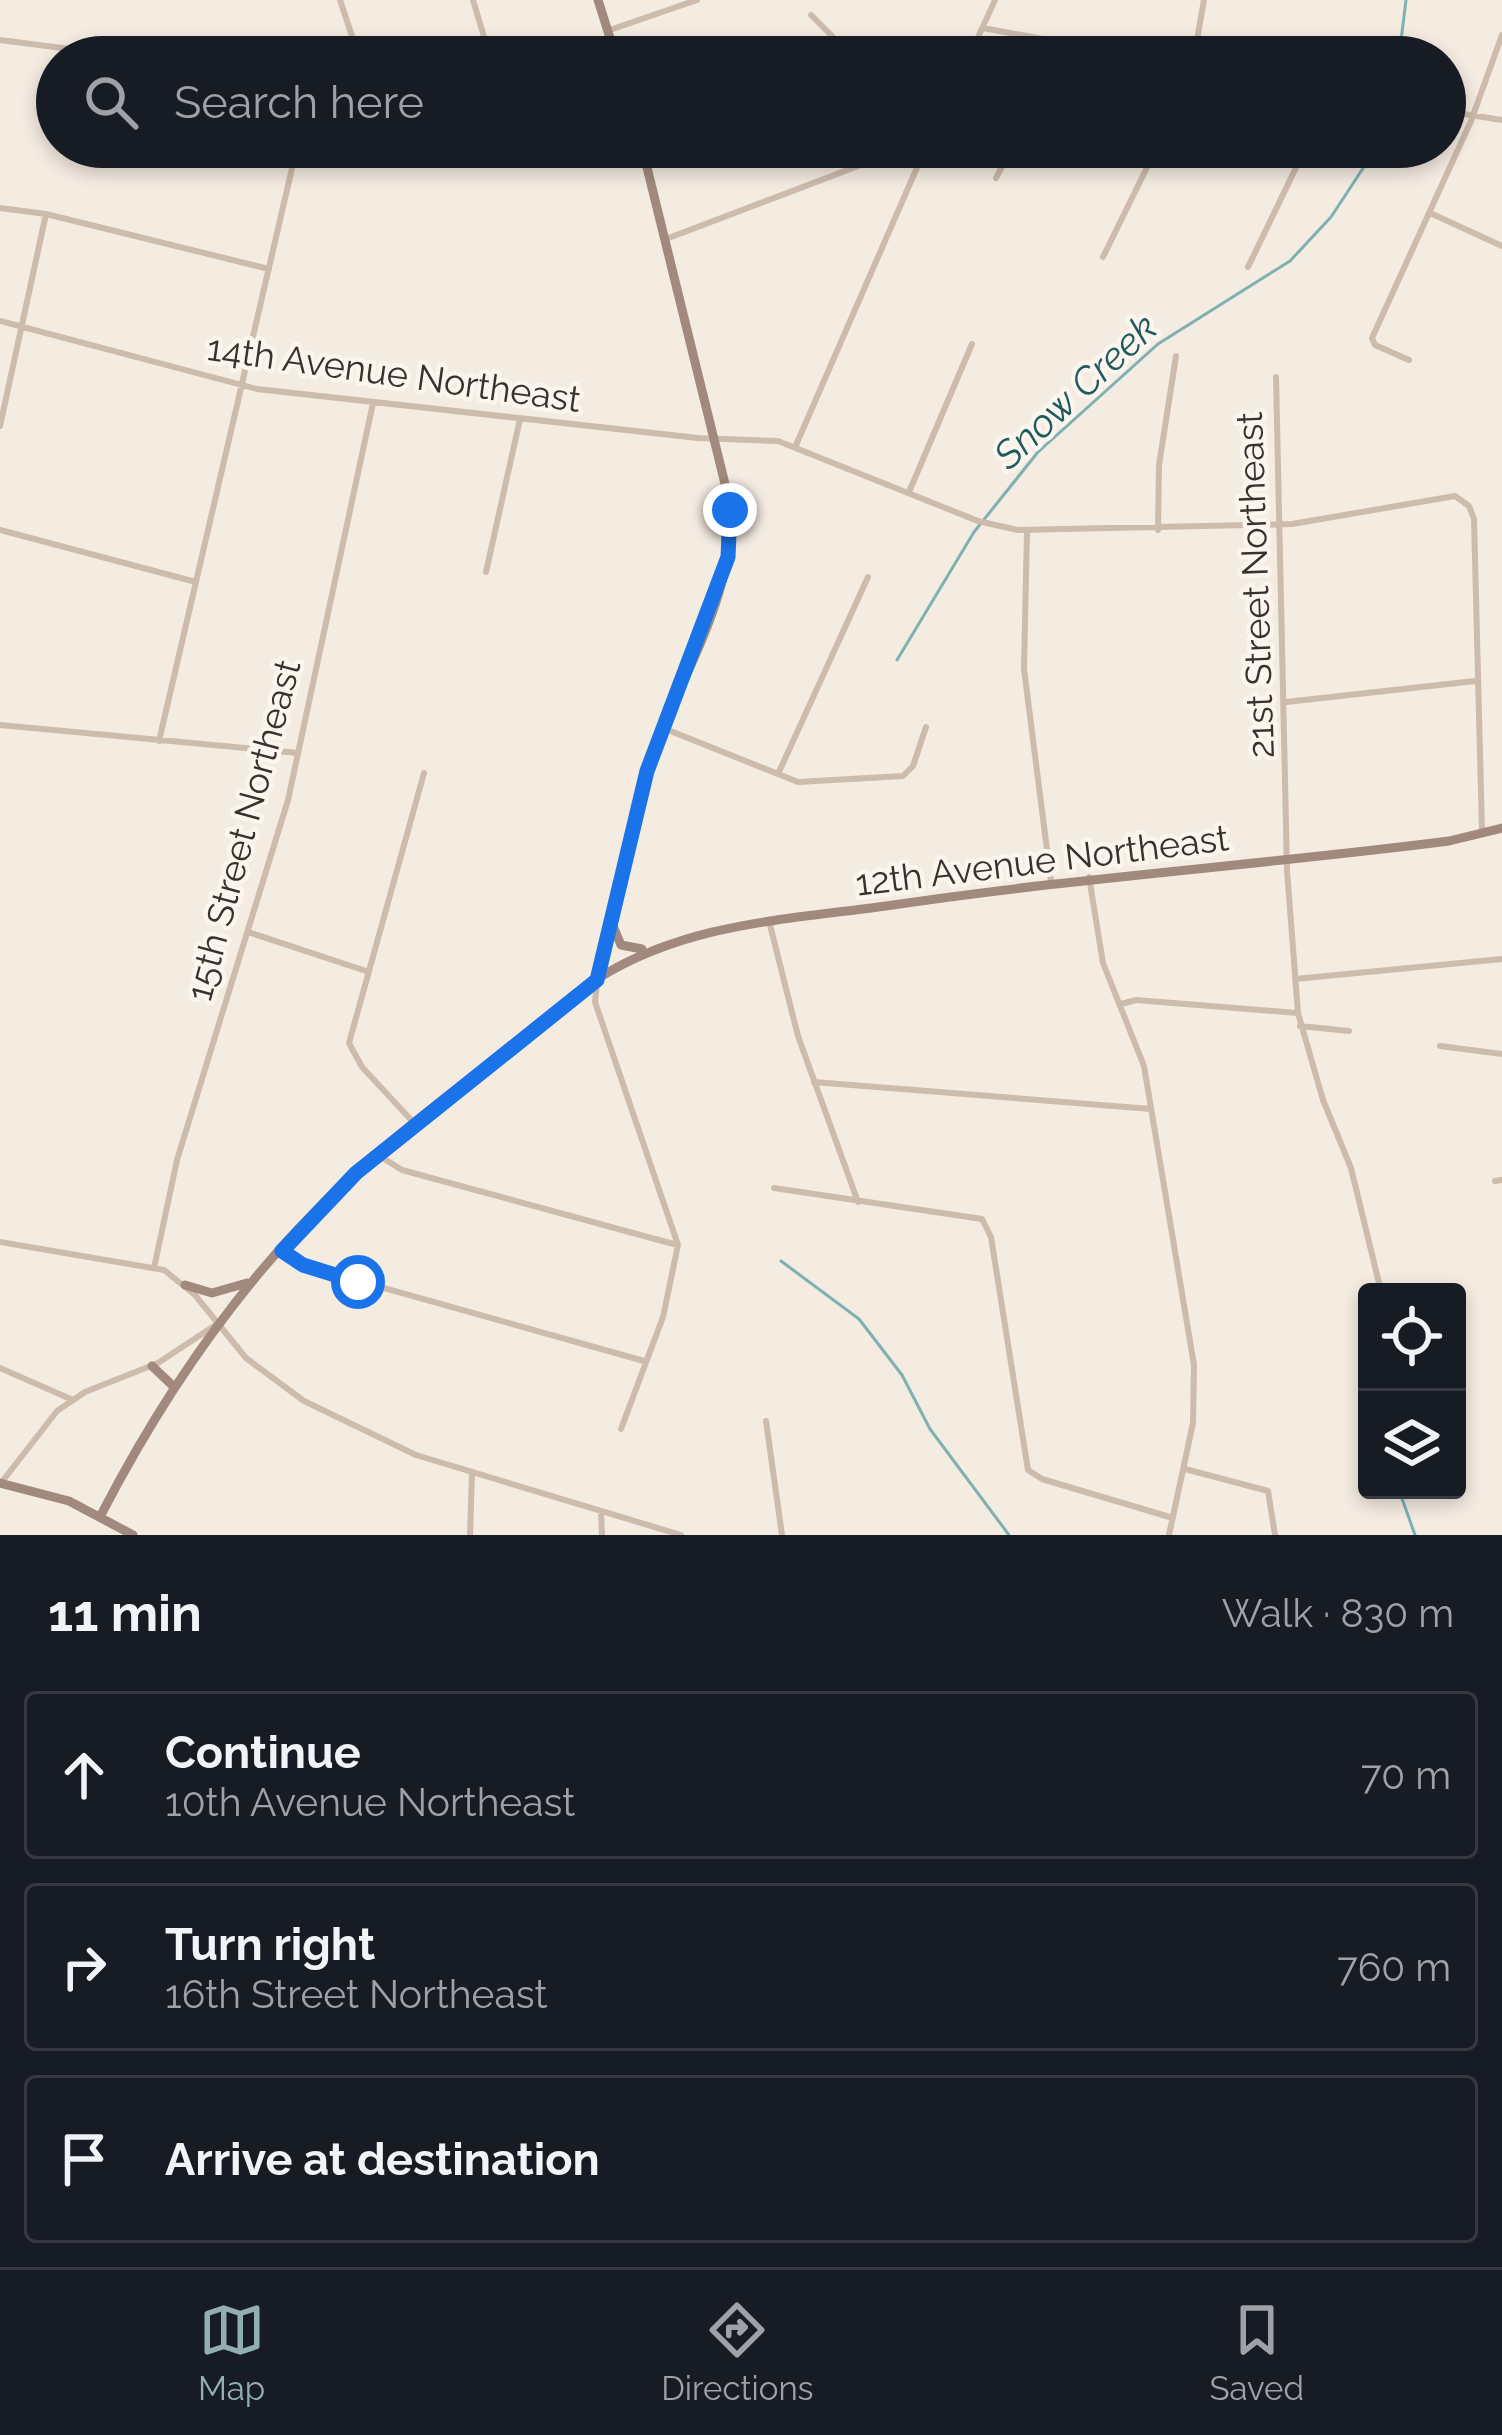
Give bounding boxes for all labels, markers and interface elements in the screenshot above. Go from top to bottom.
search box [36,36,1466,168]
icon: search [78,69,144,135]
text: Search here [174,76,424,129]
water label: Snow Creek [983,304,1166,479]
street label: 14th Avenue Northeast [205,326,583,420]
street label: 21st Street Northeast [1228,411,1282,759]
route end [703,483,757,537]
street label: 15th Street Northeast [177,655,309,1005]
street label: 12th Avenue Northeast [853,816,1231,904]
route start [331,1255,385,1309]
map controls [1358,1283,1466,1499]
button: locate [1358,1283,1466,1391]
button: layers [1358,1391,1466,1499]
text: 11 min [48,1583,202,1643]
text: Walk · 830 m [1222,1590,1454,1636]
text: Continue [165,1726,361,1779]
icon: ahead [51,1742,117,1808]
text: 70 m [1361,1752,1451,1798]
text: 10th Avenue Northeast [165,1779,575,1825]
text: Turn right [165,1918,375,1971]
icon: right [51,1934,117,2000]
text: 760 m [1337,1944,1451,1990]
text: 16th Street Northeast [165,1971,548,2017]
icon: arrive [51,2126,117,2192]
text: Arrive at destination [165,2133,600,2186]
tab: Map [198,2297,265,2408]
tab: Directions [661,2297,814,2408]
tab: Saved [1210,2297,1304,2408]

